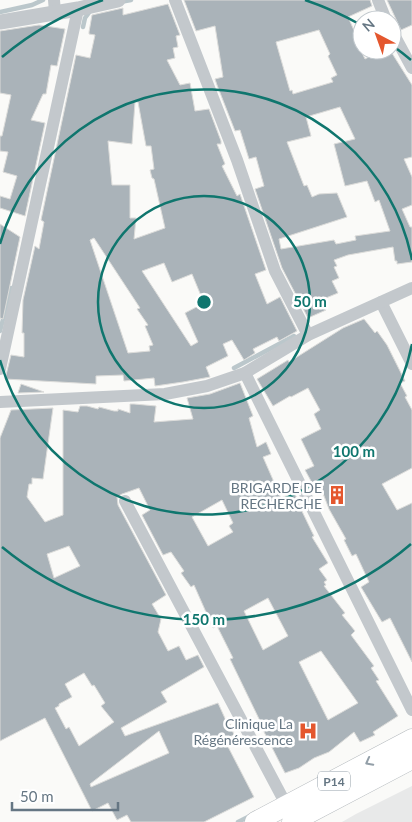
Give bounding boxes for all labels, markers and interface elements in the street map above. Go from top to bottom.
north arrow [352,10,402,60]
text: N [358,15,378,35]
text: 50 m [293,292,327,310]
centre of rings [195,293,213,311]
text: 100 m [333,442,375,460]
place label: BRIGARDE DE RECHERCHE [231,479,322,512]
building icon: BRIGARDE DE RECHERCHE [326,484,348,506]
text: 150 m [183,610,225,628]
place label: Clinique La Régénérescence [194,715,293,748]
hospital icon: Clinique La Régénérescence [297,720,319,742]
one-way arrow [365,756,374,766]
road number: P14 [318,771,350,790]
scale bar [12,780,119,812]
text: 50 m [20,787,54,805]

